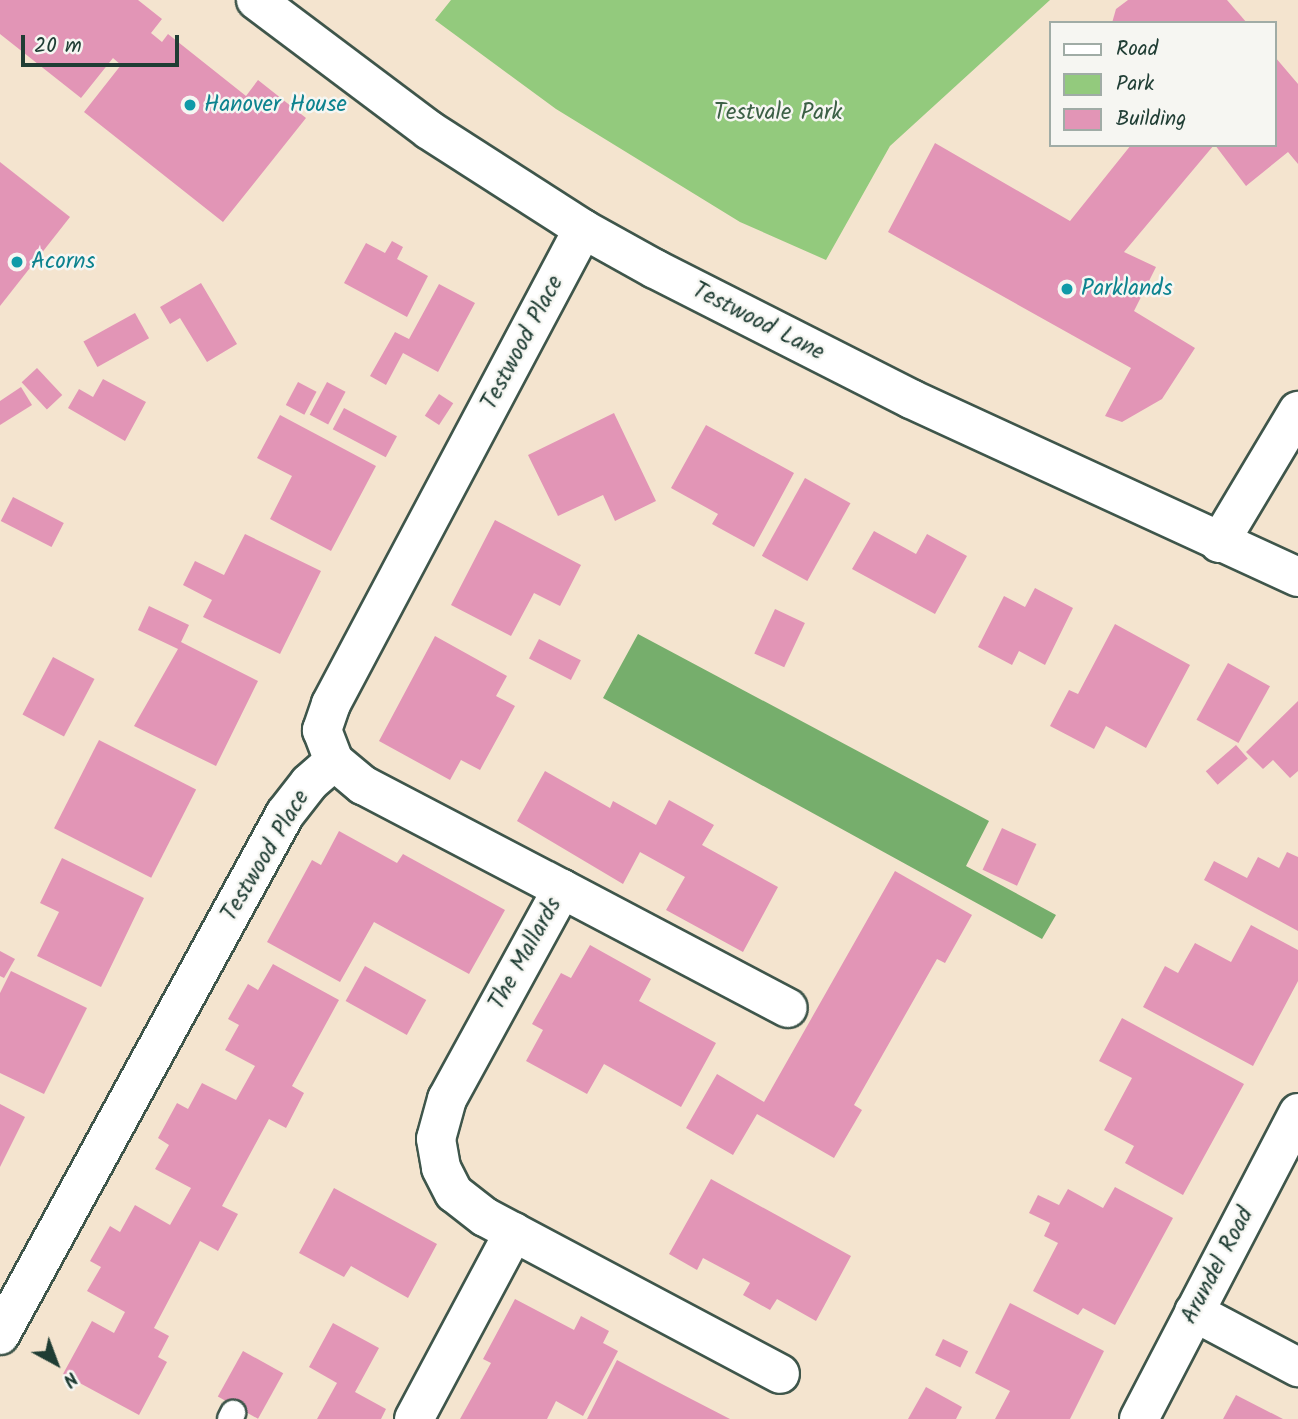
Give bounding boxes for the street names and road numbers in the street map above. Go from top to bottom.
street label: Testwood Place [476,271,570,415]
street label: Testwood Lane [687,277,829,367]
street label: Testwood Place [216,786,316,926]
street label: The Mallards [484,893,568,1015]
street label: Arundel Road [1176,1203,1260,1329]

